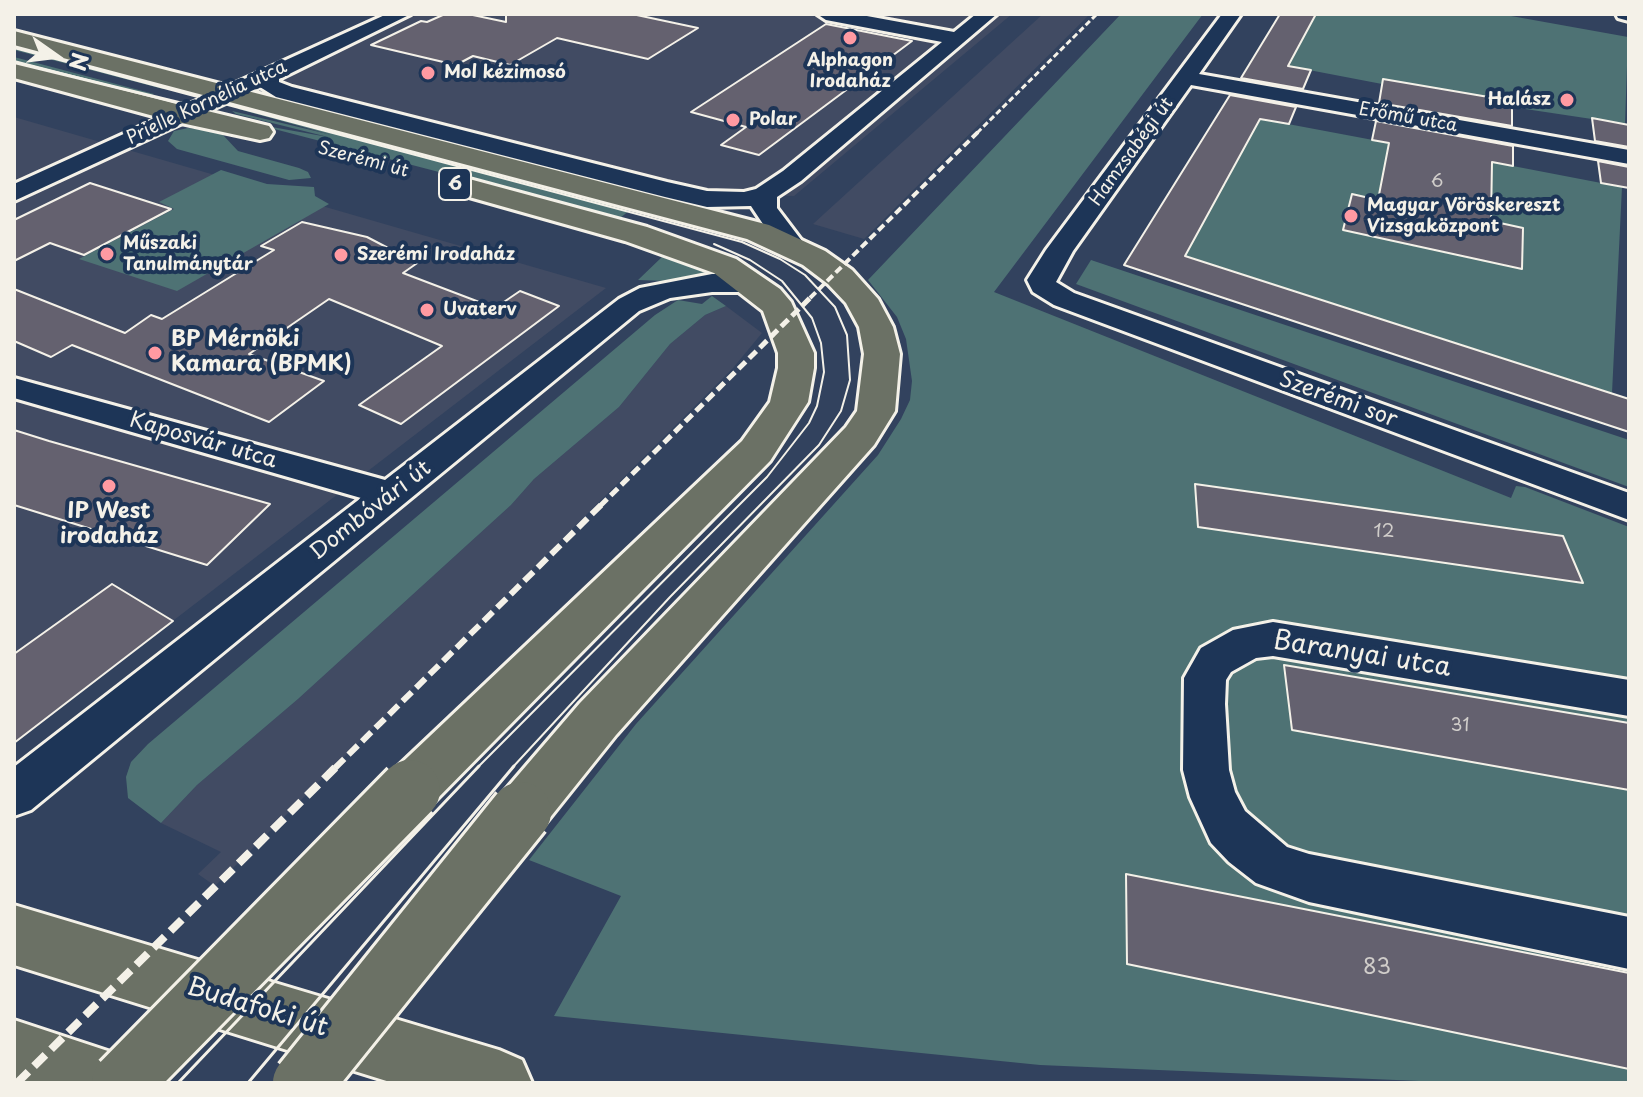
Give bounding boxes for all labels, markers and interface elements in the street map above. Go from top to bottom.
north arrow [16,16,96,96]
marker: Alphagon Irodaház [841,29,859,47]
text: N [62,49,98,74]
place label: Alphagon Irodaház [807,50,893,92]
street label: Prielle Kornélia utca [124,56,290,150]
place label: Mol kézimosó [444,62,566,84]
marker: Mol kézimosó [419,64,437,82]
place label: Halász [1487,89,1551,111]
marker: Halász [1558,91,1576,109]
street label: Hamzsabégi út [1085,94,1179,210]
street label: Erőmű utca [1357,99,1459,137]
place label: Polar [749,109,797,131]
marker: Polar [724,111,742,129]
street label: Szerémi út [315,138,411,182]
road number: 6 [439,168,471,200]
house number: 6 [1431,171,1443,193]
place label: Magyar Vöröskereszt Vizsgaközpont [1367,195,1561,238]
marker: Magyar Vöröskereszt Vizsgaközpont [1342,207,1360,225]
place label: Műszaki Tanulmánytár [123,233,253,276]
place label: Szerémi Irodaház [357,244,515,266]
marker: Műszaki Tanulmánytár [98,245,116,263]
marker: Szerémi Irodaház [332,246,350,264]
place label: Uvaterv [443,299,517,321]
marker: Uvaterv [418,301,436,319]
place label: BP Mérnöki Kamara (BPMK) [171,327,352,378]
marker: BP Mérnöki Kamara (BPMK) [146,344,164,362]
street label: Szerémi sor [1275,366,1401,434]
street label: Kaposvár utca [126,407,280,475]
street label: Dombóvári út [305,456,437,566]
marker: IP West irodaház [100,477,118,495]
place label: IP West irodaház [60,499,158,550]
house number: 12 [1374,521,1394,543]
street label: Baranyai utca [1271,626,1453,684]
house number: 31 [1451,715,1469,737]
house number: 83 [1363,955,1391,981]
street label: Budafoki út [183,972,331,1044]

